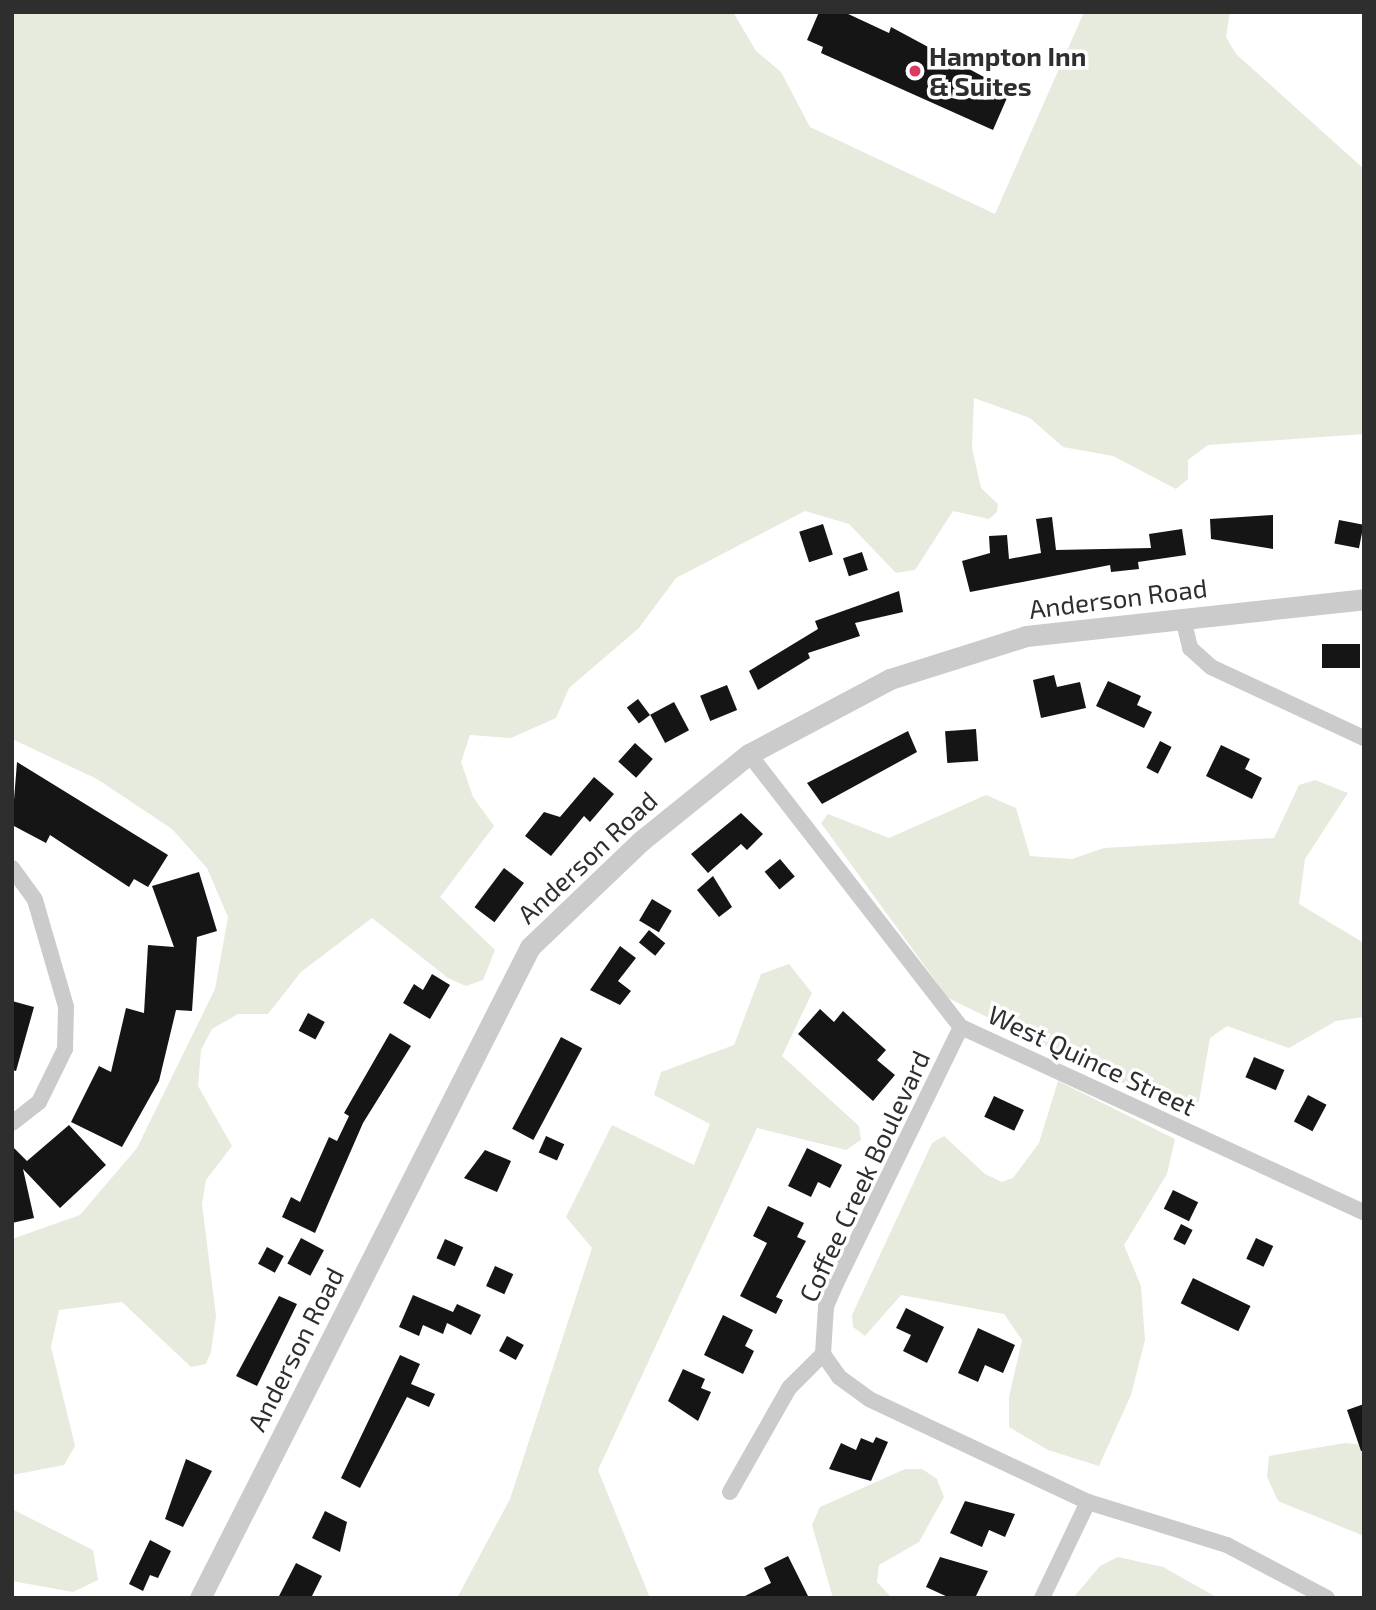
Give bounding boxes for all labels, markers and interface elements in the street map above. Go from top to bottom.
place label: Hampton Inn & Suites [929,40,1086,102]
marker: Hampton Inn & Suites [907,63,923,79]
street label: Anderson Road [1027,572,1209,624]
street label: Anderson Road [511,784,663,930]
street label: West Quince Street [983,998,1201,1122]
street label: Coffee Creek Boulevard [792,1045,936,1307]
street label: Anderson Road [240,1262,350,1436]

